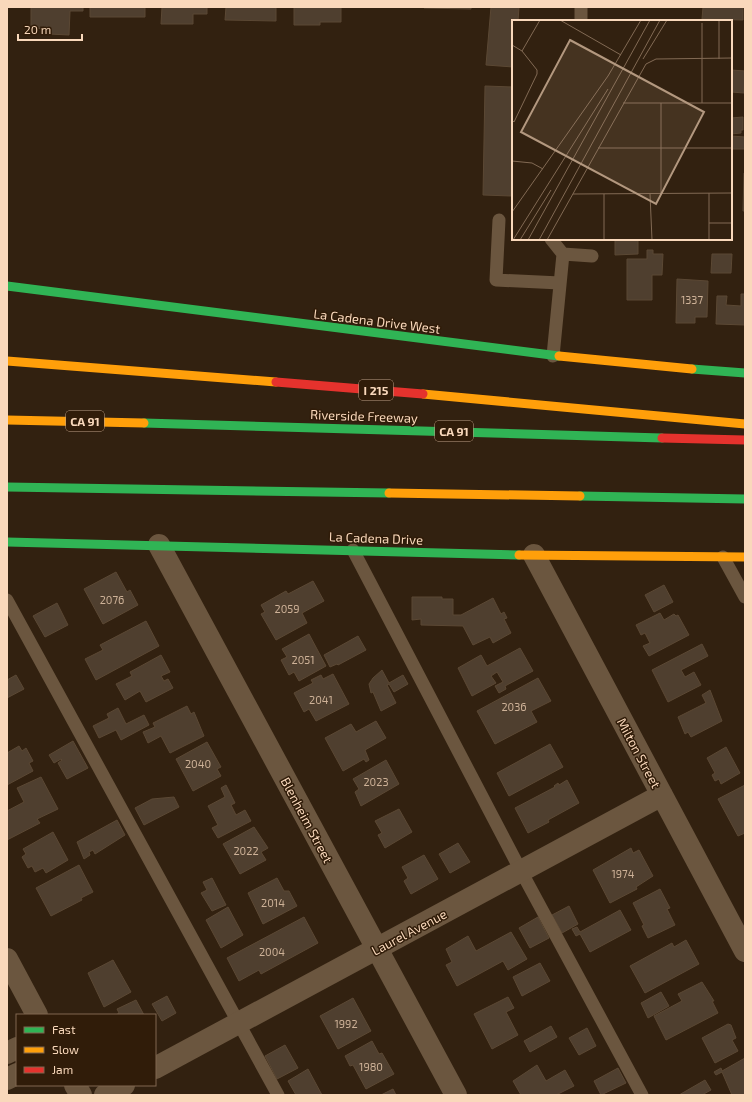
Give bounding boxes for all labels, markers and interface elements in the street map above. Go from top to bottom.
scale bar [18,16,82,42]
inset map [512,20,732,240]
text: 20 m [24,22,51,36]
house number: 1337 [681,293,703,306]
street label: La Cadena Drive West [313,305,441,337]
road number: I 215 [359,380,393,400]
street label: Riverside Freeway [310,406,418,426]
road number: CA 91 [66,411,104,431]
road number: CA 91 [435,421,473,441]
street label: La Cadena Drive [329,528,423,548]
house number: 2076 [100,593,124,606]
house number: 2059 [274,602,300,615]
house number: 2051 [291,653,315,666]
house number: 2041 [309,693,333,706]
house number: 2036 [501,700,527,713]
street label: Milton Street [614,715,664,791]
house number: 2040 [185,757,211,770]
street label: Blenheim Street [278,774,336,866]
house number: 2023 [363,775,389,788]
house number: 2022 [233,844,259,857]
house number: 1974 [611,867,635,880]
house number: 2014 [261,896,285,909]
street label: Laurel Avenue [369,905,449,959]
house number: 2004 [259,945,285,958]
legend [16,1014,156,1086]
house number: 1992 [334,1017,358,1030]
text: Fast [52,1022,76,1036]
text: Slow [52,1042,79,1056]
house number: 1980 [359,1060,383,1073]
text: Jam [52,1062,73,1076]

